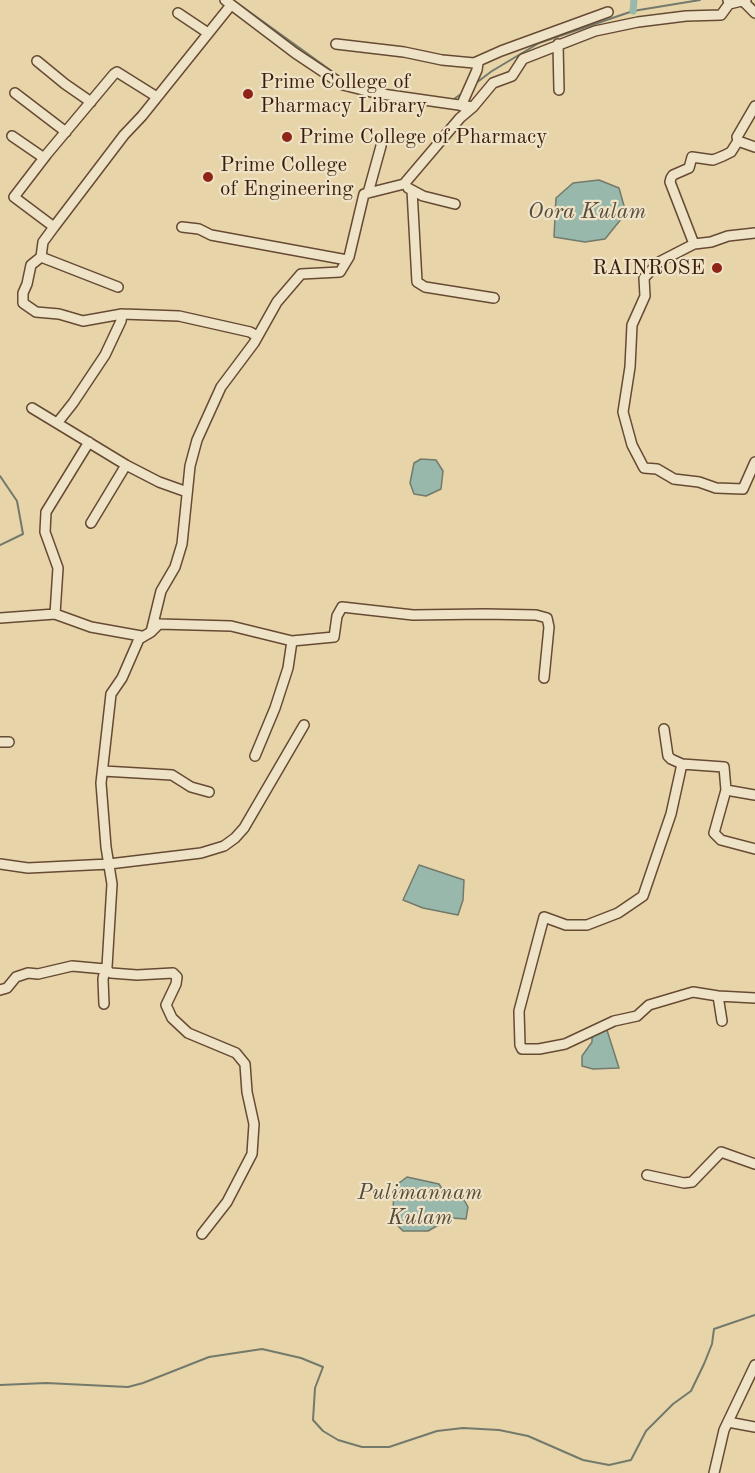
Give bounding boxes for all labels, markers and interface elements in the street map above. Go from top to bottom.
place label: Prime College of Pharmacy Library [260,69,427,119]
marker: Prime College of Pharmacy Library [241,87,255,101]
place label: Prime College of Pharmacy [299,124,547,150]
marker: Prime College of Pharmacy [280,130,294,144]
place label: Prime College of Engineering [220,152,354,202]
marker: Prime College of Engineering [201,170,215,184]
water label: Oora Kulam [528,199,646,225]
place label: RAINROSE [592,255,705,281]
marker: RAINROSE [710,261,724,275]
water label: Pulimannam Kulam [358,1180,482,1232]

